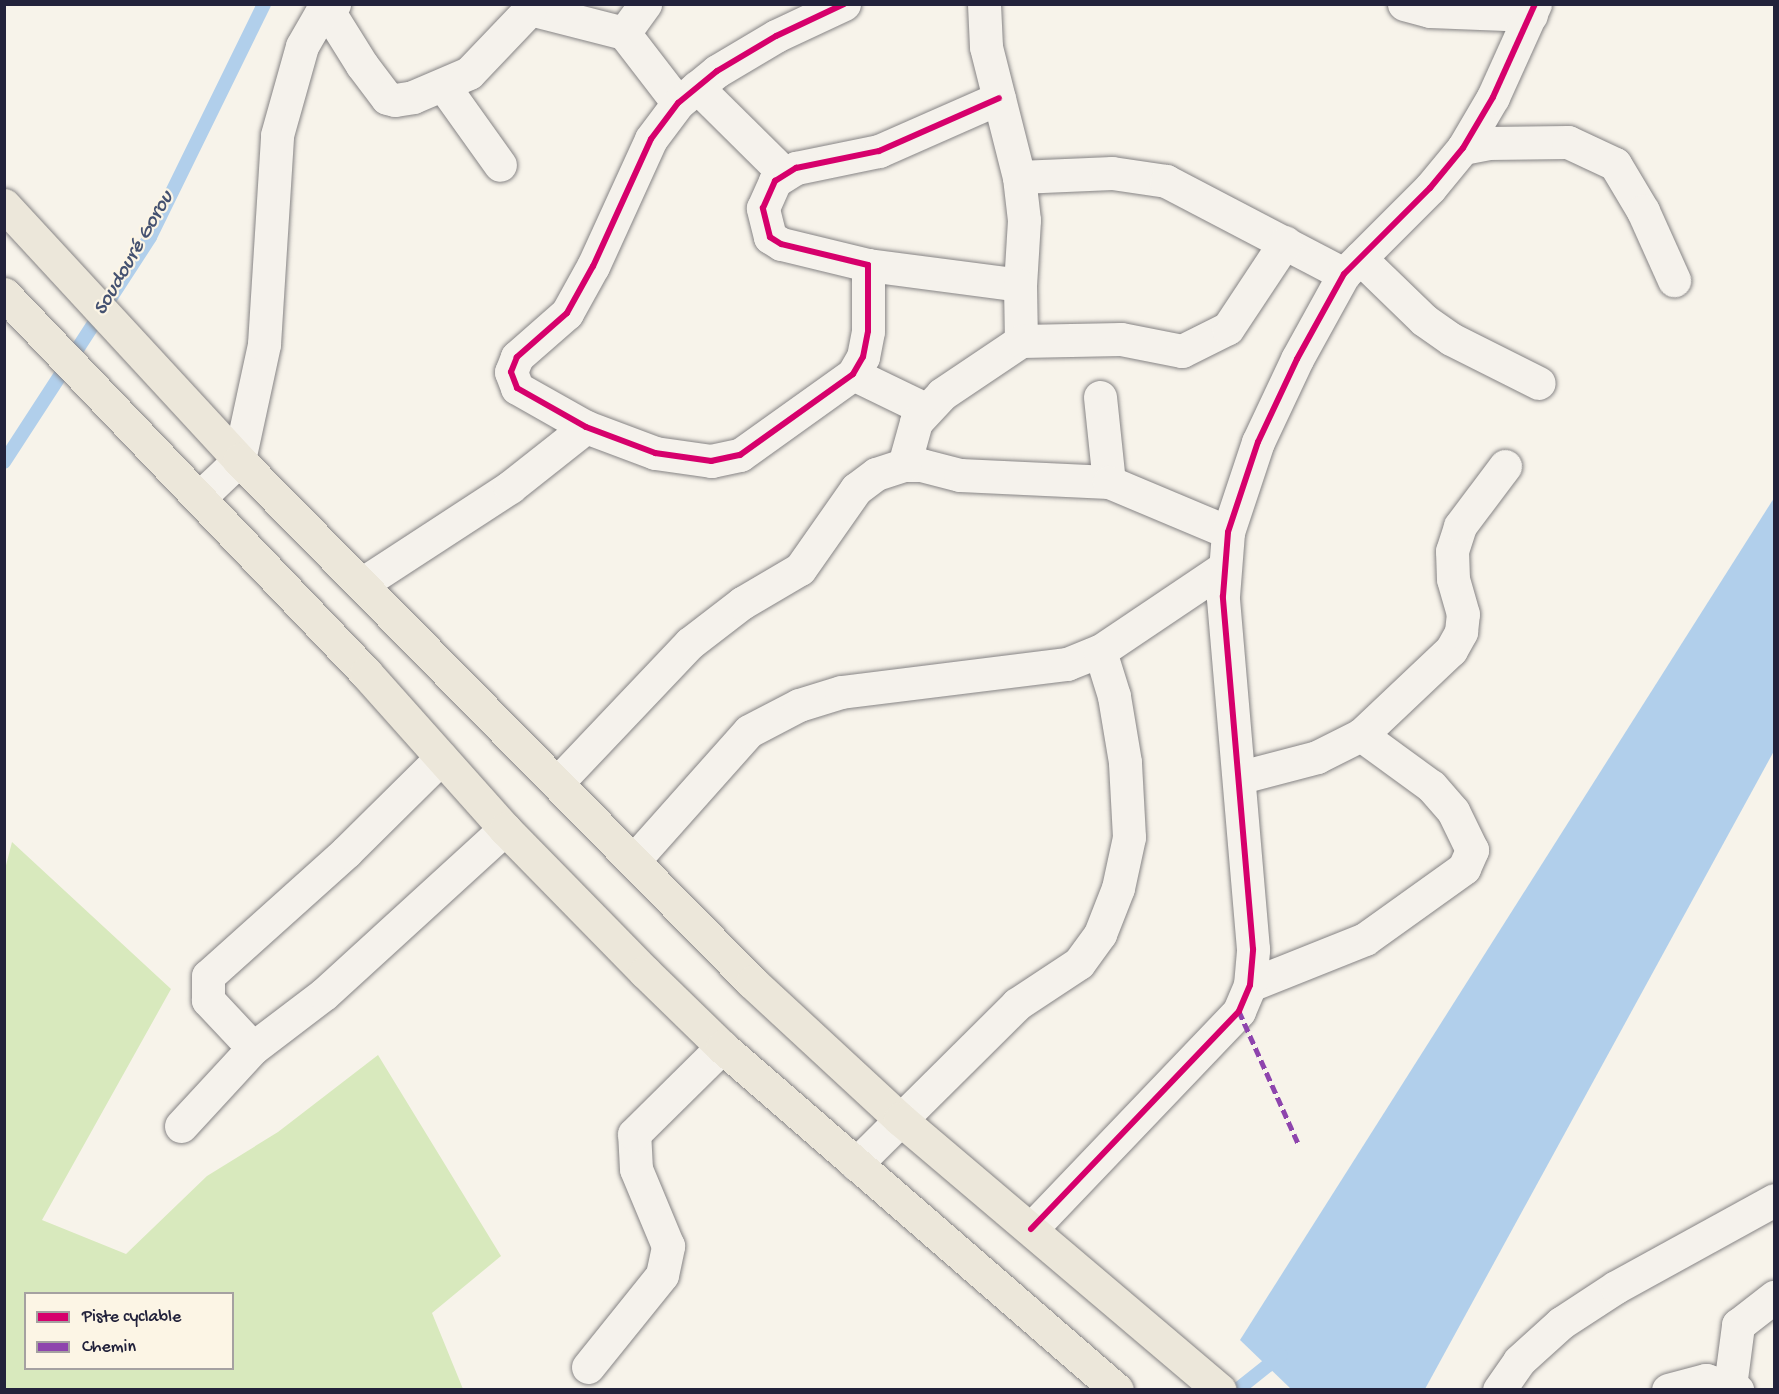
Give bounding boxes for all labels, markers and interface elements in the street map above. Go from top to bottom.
water label: Soudouré Gorou [89,187,181,321]
legend [24,1292,234,1370]
text: Piste cyclable [82,1307,181,1328]
text: Chemin [82,1337,136,1358]

